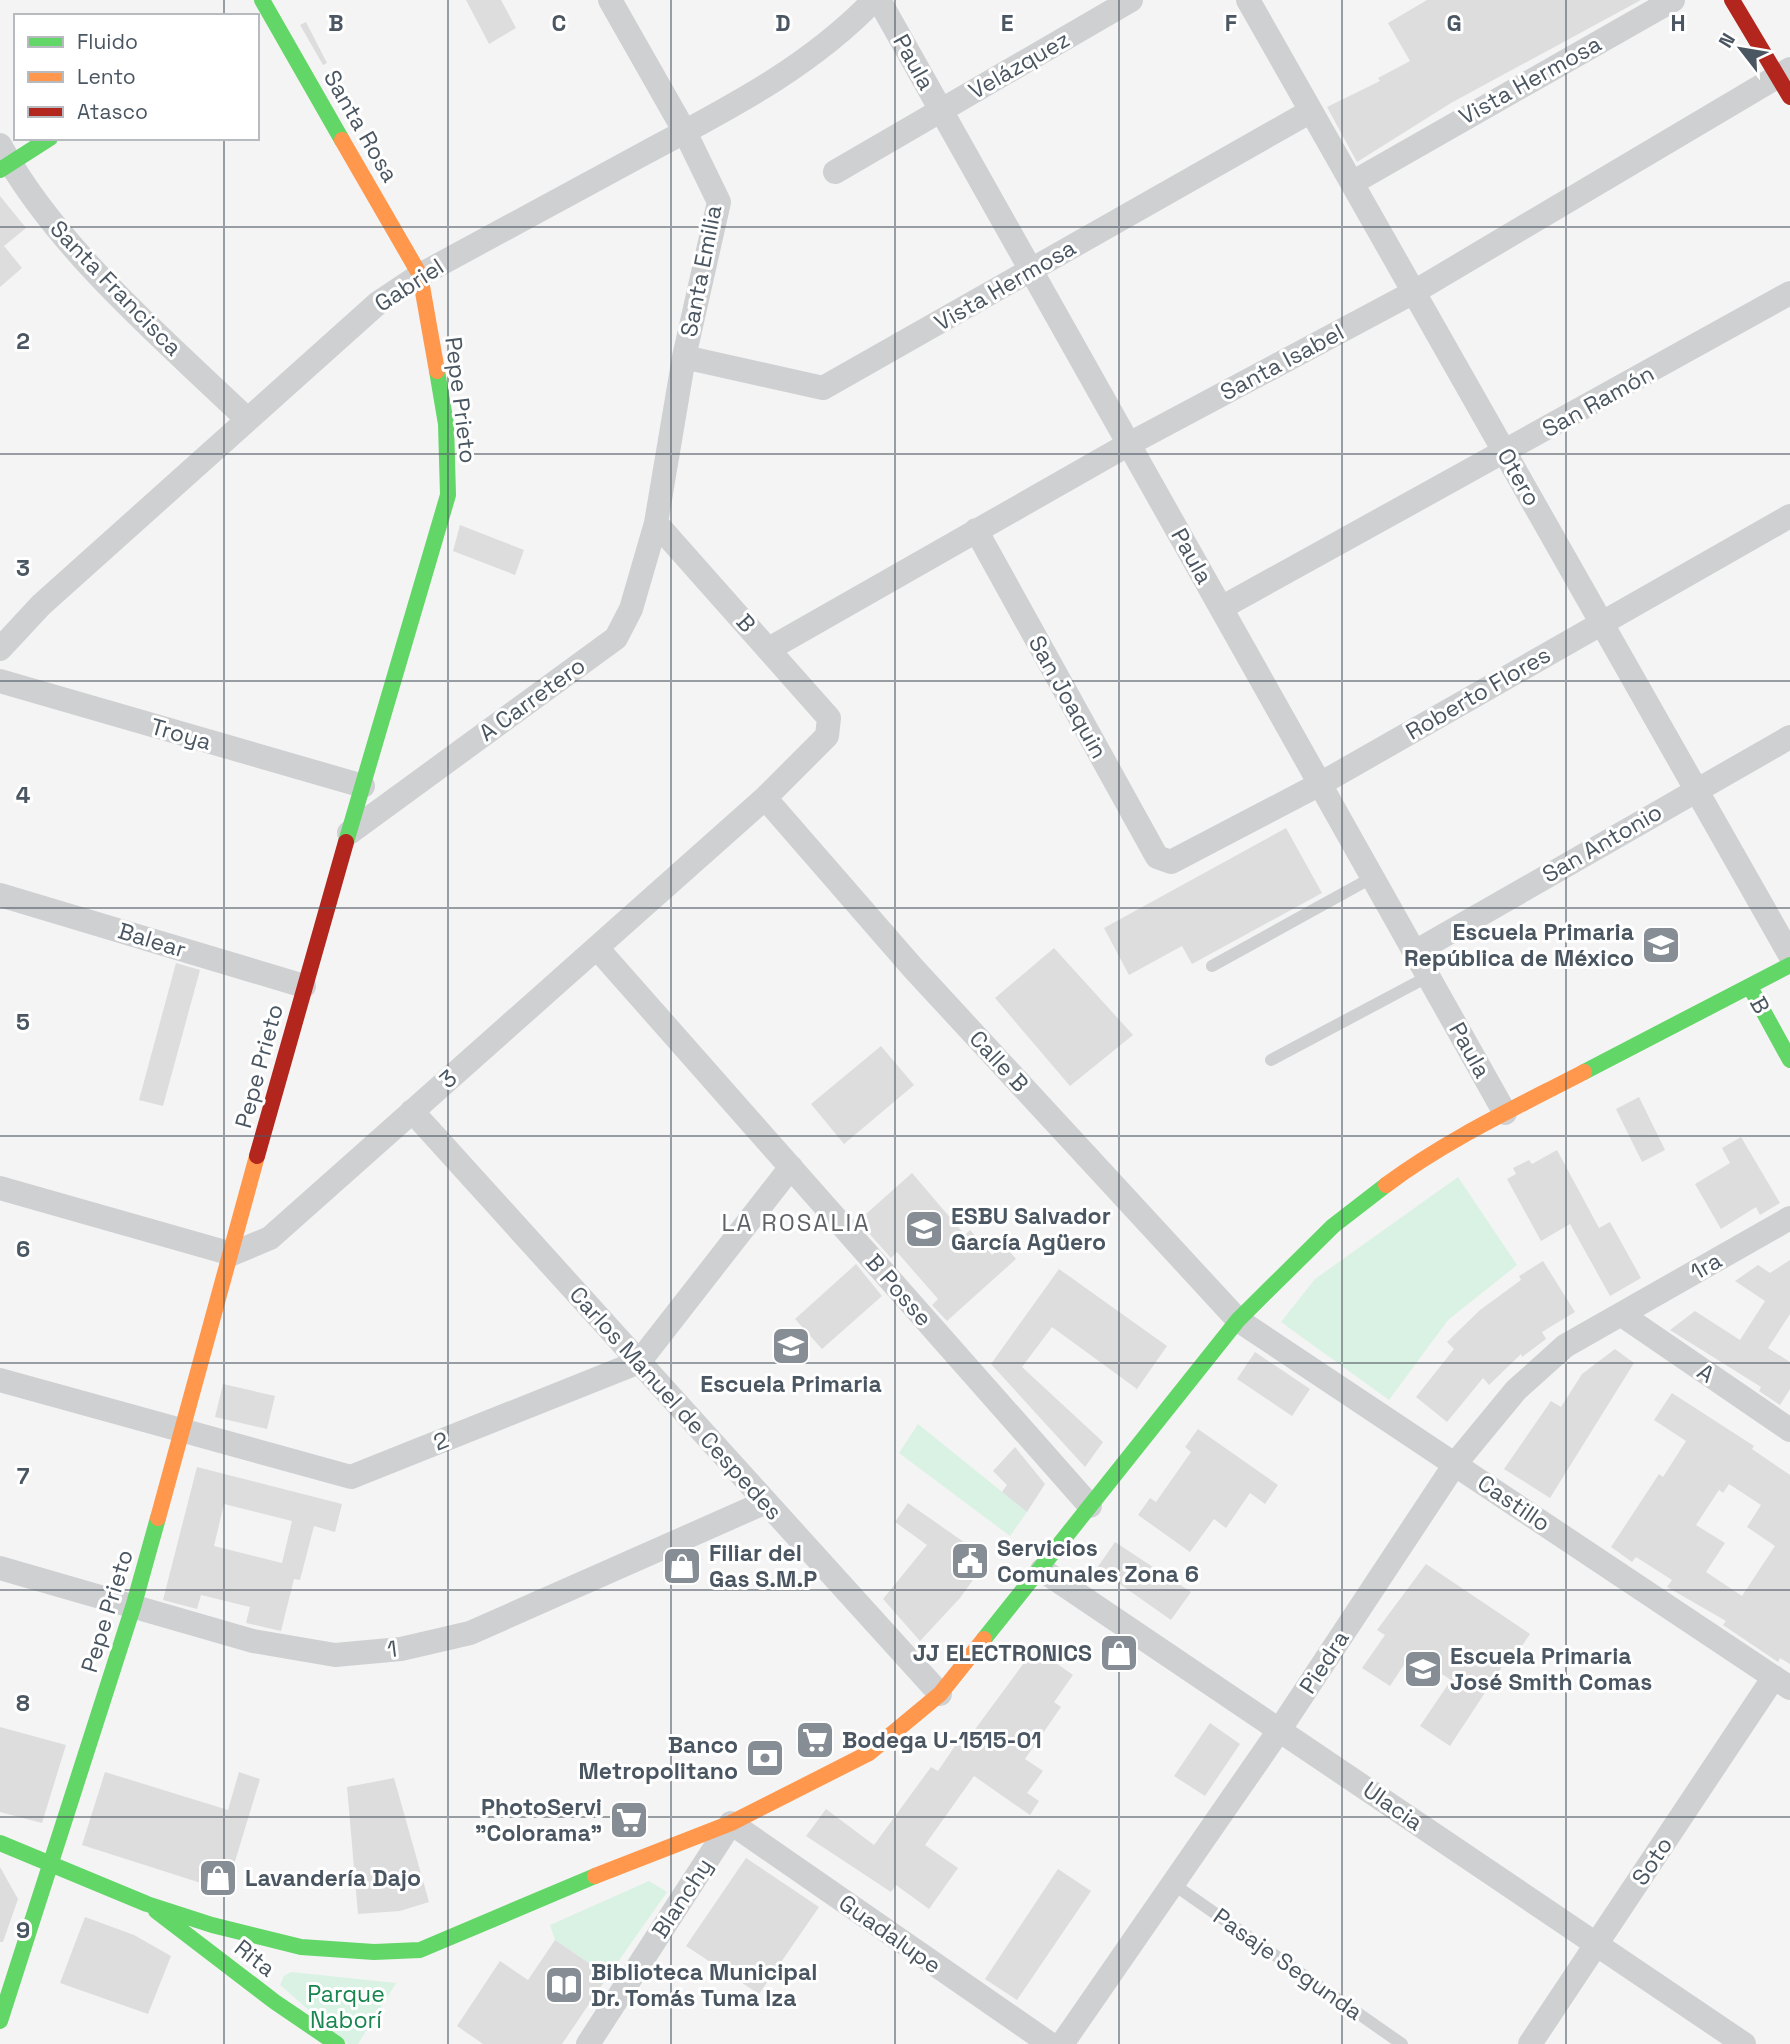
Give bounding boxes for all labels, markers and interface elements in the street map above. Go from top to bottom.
text: B [328,8,344,38]
text: C [552,8,566,38]
text: D [775,8,791,38]
text: E [1001,8,1013,38]
text: F [1225,8,1237,38]
text: G [1446,8,1462,38]
text: H [1670,8,1686,38]
legend [14,14,259,140]
north arrow [1706,14,1776,84]
street label: Velázquez [963,24,1075,106]
text: Fluido [77,28,138,55]
street label: Paula [886,29,942,95]
street label: Vista Hermosa [1454,29,1606,131]
text: N [1713,29,1741,52]
text: Lento [77,63,136,90]
street label: Santa Rosa [317,64,405,188]
text: Atasco [77,98,148,125]
street label: Santa Emilia [674,203,728,339]
street label: Santa Francisca [44,214,188,362]
street label: Vista Hermosa [929,233,1081,337]
street label: Gabriel [369,252,449,318]
street label: Santa Isabel [1215,317,1349,407]
text: 2 [16,326,30,356]
street label: Pepe Prieto [438,335,484,465]
street label: San Ramón [1537,358,1659,444]
street label: Otero [1491,443,1547,511]
street label: Paula [1164,523,1220,589]
text: 3 [16,553,30,583]
street label: B [730,607,762,639]
street label: San Joaquin [1022,630,1114,764]
street label: Roberto Flores [1400,639,1556,747]
street label: A Carretero [473,650,591,748]
street label: Troya [147,711,215,757]
text: 4 [16,780,31,810]
street label: San Antonio [1537,797,1667,889]
street label: Balear [114,915,190,965]
place label: Escuela Primaria República de México [1404,917,1634,973]
school or university icon: Escuela Primaria República de México [1640,924,1682,966]
street label: B [1743,991,1777,1019]
street label: Pepe Prieto [228,1001,290,1131]
text: 5 [16,1007,30,1037]
street label: Paula [1442,1017,1498,1083]
street label: Calle B [963,1024,1035,1098]
street label: 3 [433,1063,463,1095]
place label: ESBU Salvador García Agüero [951,1201,1111,1257]
district label: LA ROSALIA [721,1207,871,1238]
school or university icon: ESBU Salvador García Agüero [903,1208,945,1250]
text: 6 [16,1234,30,1264]
street label: 1ra [1685,1245,1727,1287]
street label: B Posse [859,1247,939,1333]
street label: Carlos Manuel de Cespedes [563,1280,789,1526]
school or university icon: Escuela Primaria [770,1325,812,1367]
street label: A [1692,1357,1720,1389]
place label: Escuela Primaria [700,1369,882,1399]
street label: 2 [429,1424,453,1458]
text: 7 [17,1461,30,1491]
street label: Castillo [1472,1468,1556,1538]
place label: Servicios Comunales Zona 6 [997,1533,1199,1589]
place label: Filiar del Gas S.M.P [709,1538,817,1594]
public building icon: Servicios Comunales Zona 6 [949,1540,991,1582]
shop icon: Filiar del Gas S.M.P [661,1545,703,1587]
street label: Pepe Prieto [74,1546,140,1676]
street label: Piedra [1293,1625,1355,1699]
shop icon: JJ ELECTRONICS [1098,1632,1140,1674]
street label: 1 [385,1634,399,1664]
place label: JJ ELECTRONICS [913,1638,1092,1668]
place label: Escuela Primaria José Smith Comas [1450,1641,1652,1697]
school or university icon: Escuela Primaria José Smith Comas [1402,1648,1444,1690]
text: 8 [16,1688,30,1718]
supermarket icon: Bodega U-1515-01 [794,1719,836,1761]
place label: Bodega U-1515-01 [842,1725,1042,1755]
place label: Banco Metropolitano [579,1730,738,1786]
bank icon: Banco Metropolitano [744,1737,786,1779]
street label: Ulacia [1357,1775,1429,1837]
place label: PhotoServi "Colorama" [475,1792,602,1848]
supermarket icon: PhotoServi "Colorama" [608,1799,650,1841]
street label: Soto [1625,1831,1679,1891]
street label: Blanchy [645,1852,719,1944]
shop icon: Lavandería Dajo [197,1857,239,1899]
place label: Lavandería Dajo [245,1863,421,1893]
street label: Guadalupe [833,1888,947,1980]
street label: Pasaje Segunda [1207,1901,1369,2027]
text: 9 [16,1915,30,1945]
street label: Rita [228,1933,282,1983]
place label: Biblioteca Municipal Dr. Tomás Tuma Iza [591,1957,817,2013]
library icon: Biblioteca Municipal Dr. Tomás Tuma Iza [543,1964,585,2006]
park label: Parque Naborí [307,1979,385,2035]

